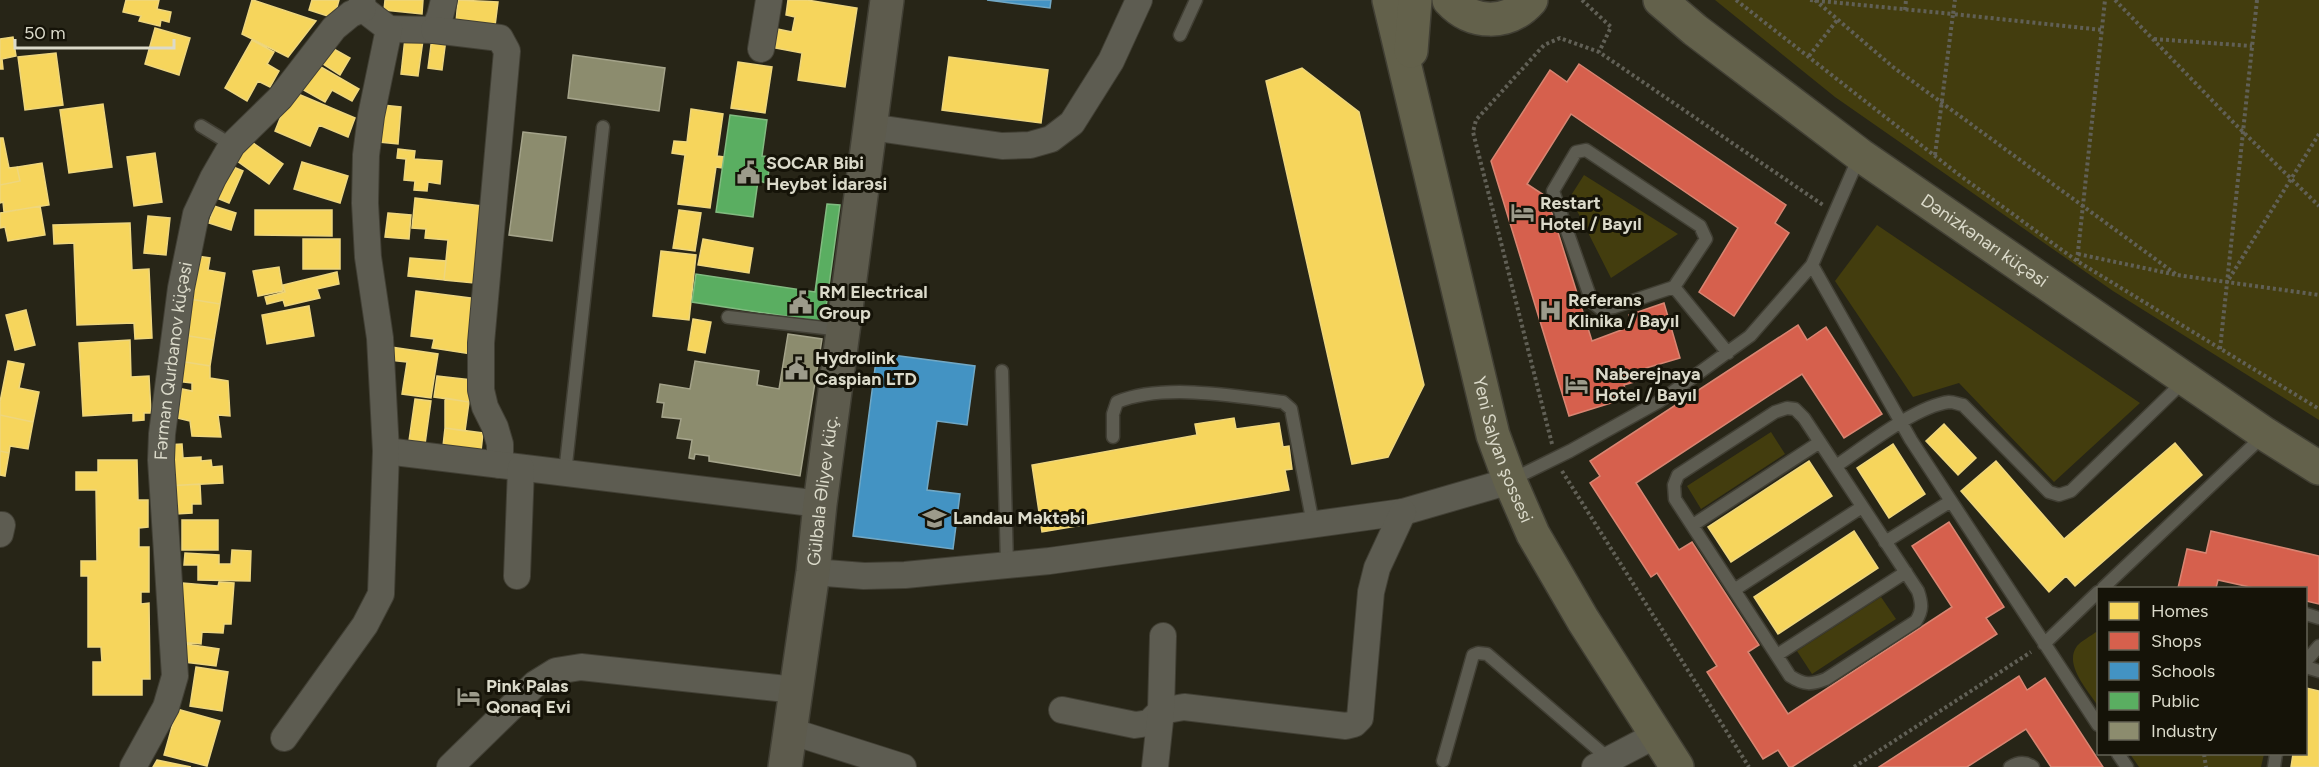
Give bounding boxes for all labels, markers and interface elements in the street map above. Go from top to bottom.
scale bar [15,12,174,50]
text: 50 m [24,22,66,44]
place label: SOCAR Bibi Heybət İdarəsi [766,152,887,195]
public building icon: SOCAR Bibi Heybət İdarəsi [735,160,761,186]
street label: Dənizkənarı küçəsi [1917,189,2052,292]
place label: Restart Hotel / Bayıl [1540,192,1642,235]
hotel icon: Restart Hotel / Bayıl [1509,200,1535,226]
street label: Fərman Qurbanov küçəsi [150,260,197,461]
place label: RM Electrical Group [819,281,928,324]
public building icon: RM Electrical Group [788,289,814,315]
place label: Referans Klinika / Bayıl [1568,289,1679,332]
hospital icon: Referans Klinika / Bayıl [1537,297,1563,323]
place label: Hydrolink Caspian LTD [815,347,917,390]
public building icon: Hydrolink Caspian LTD [784,355,810,381]
place label: Naberejnaya Hotel / Bayıl [1595,363,1700,406]
hotel icon: Naberejnaya Hotel / Bayıl [1564,371,1590,397]
street label: Yeni Salyan şossesi [1468,374,1538,526]
street label: Gülbala Əliyev küç. [803,414,843,567]
school or university icon: Landau Məktəbi [922,505,948,531]
place label: Landau Məktəbi [953,507,1085,529]
legend [2097,587,2307,755]
text: Homes [2151,600,2209,622]
text: Shops [2151,630,2202,652]
text: Schools [2151,660,2215,682]
place label: Pink Palas Qonaq Evi [486,675,571,718]
hotel icon: Pink Palas Qonaq Evi [455,683,481,709]
text: Public [2151,690,2200,712]
text: Industry [2151,720,2218,742]

